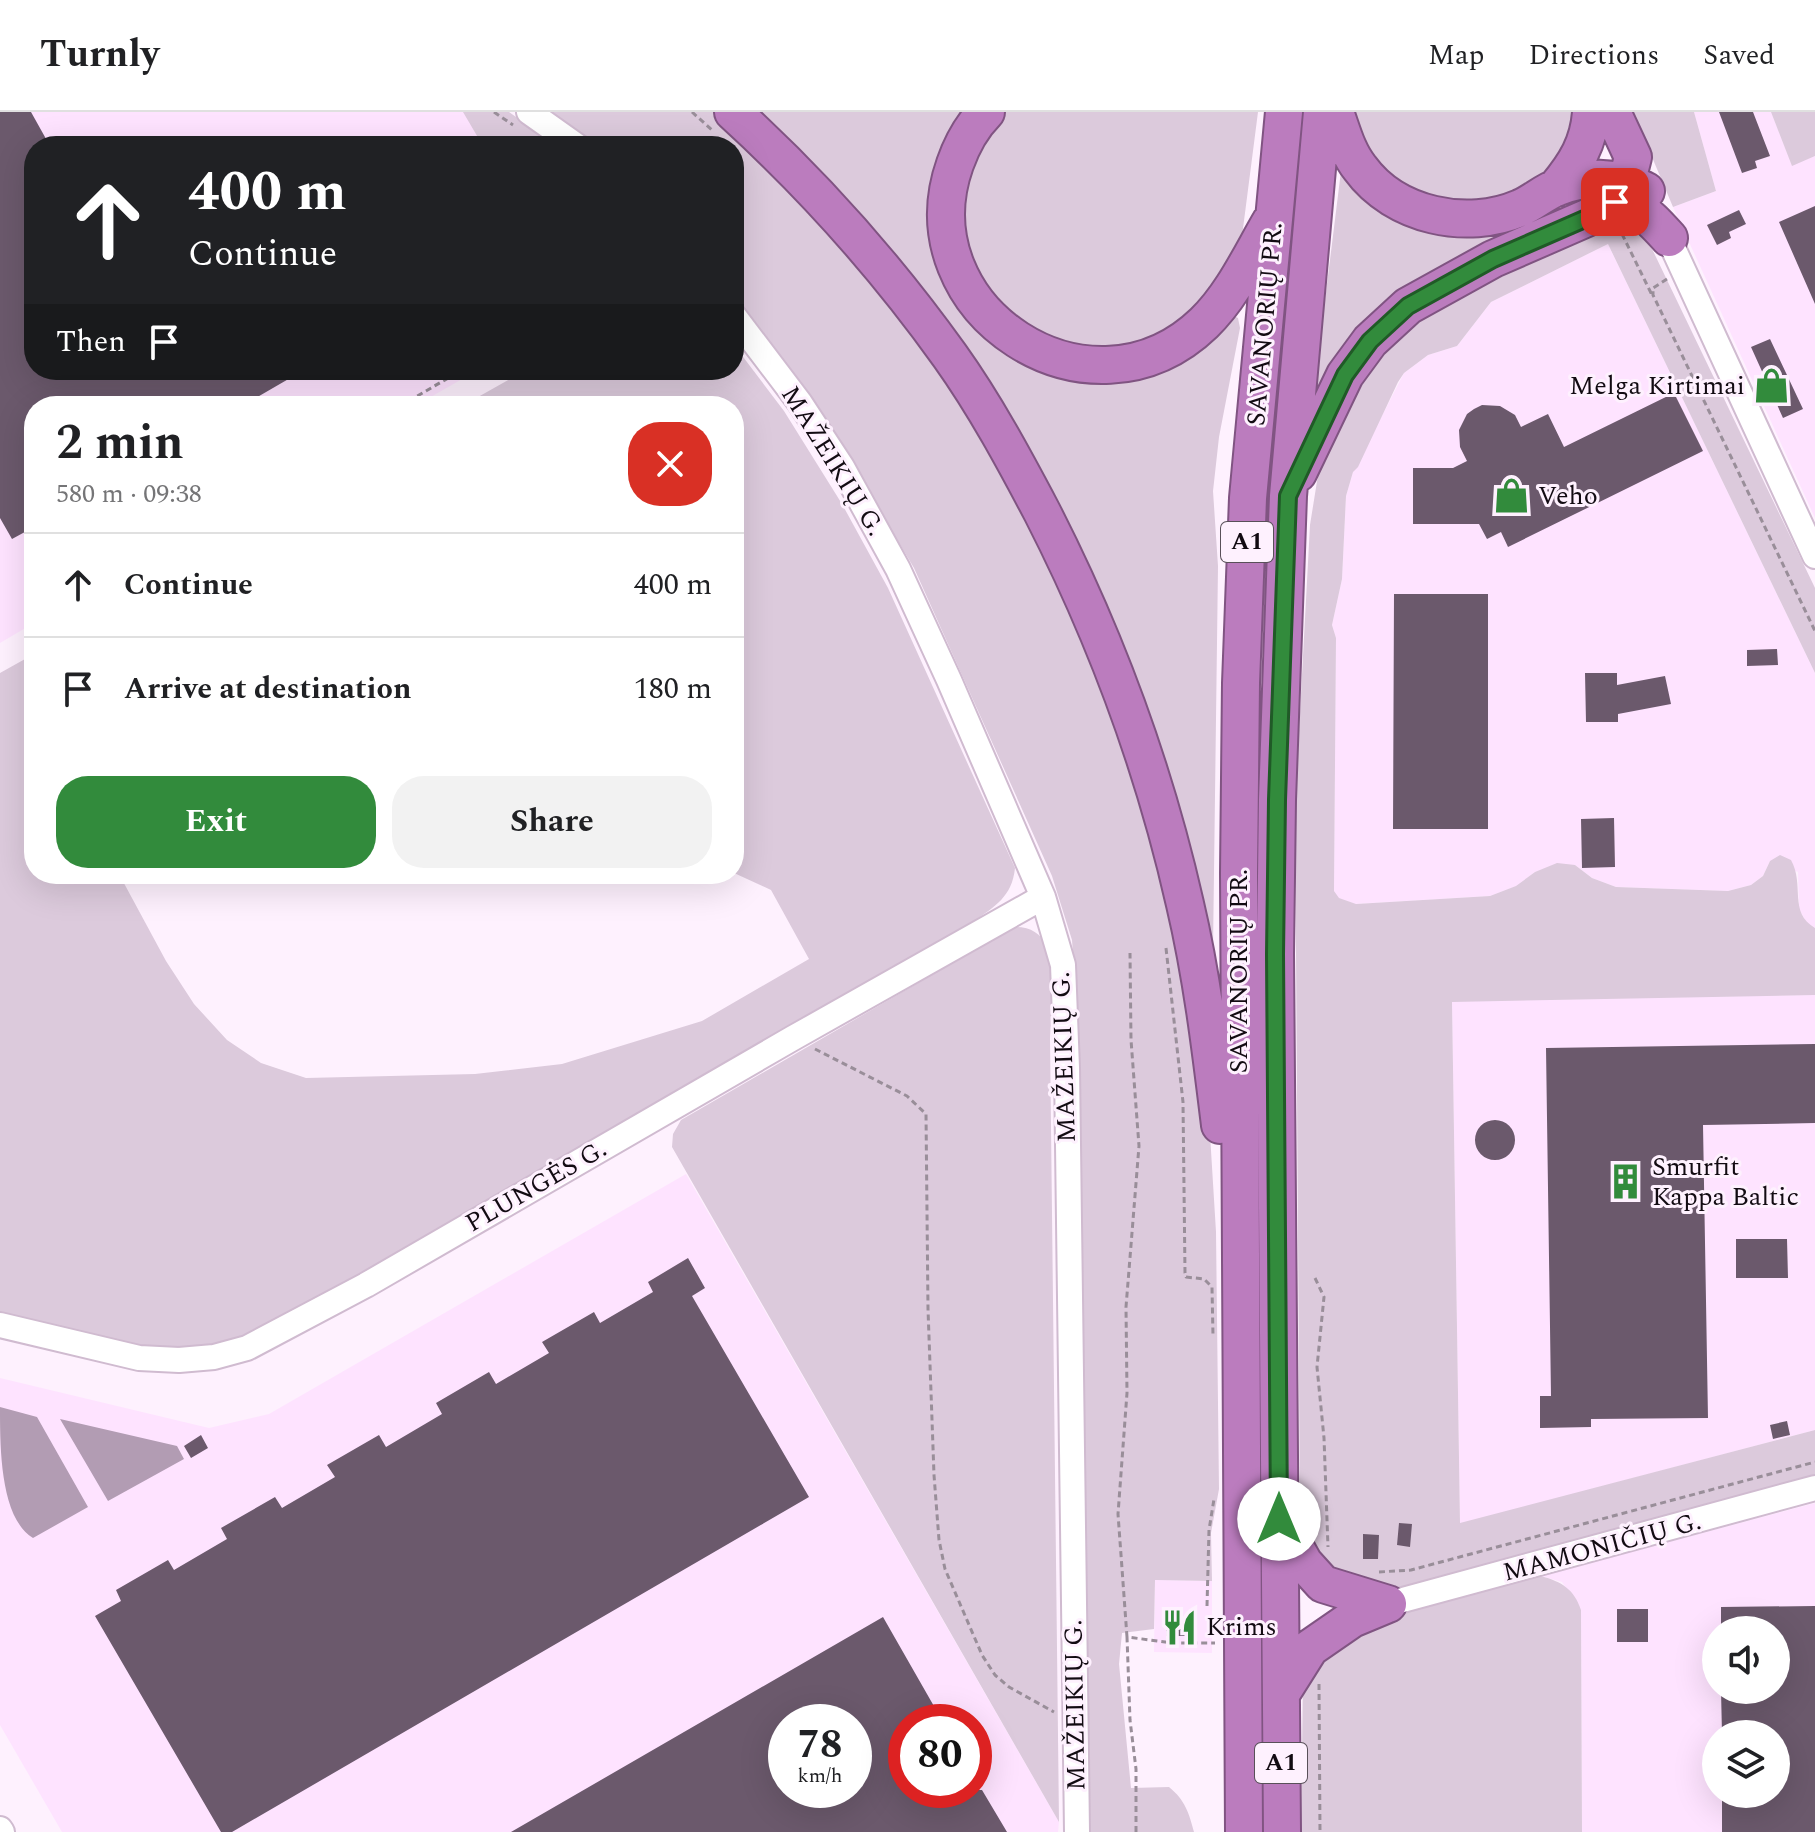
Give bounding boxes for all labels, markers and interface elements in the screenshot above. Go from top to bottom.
text: Turnly [40,26,159,84]
text: Map [1428,34,1485,77]
text: Directions [1529,34,1659,77]
text: Saved [1703,34,1775,77]
text: 400 m [188,150,347,235]
icon: ahead [56,168,160,272]
pin [1581,168,1649,236]
icon: arrive [1593,180,1637,224]
street label: SAVANORIŲ PR. [1236,220,1294,428]
text: Continue [188,227,337,282]
text: Then [56,319,126,365]
icon: arrive [142,320,186,364]
place label: Melga Kirtimai [1569,366,1745,406]
shop icon: Melga Kirtimai [1752,367,1790,405]
street label: MAŽEIKIŲ G. [771,378,895,544]
text: 2 min [56,407,184,480]
button: close [628,422,712,506]
text: 580 m · 09:38 [56,474,202,514]
place label: Veho [1538,476,1598,516]
shop icon: Veho [1493,477,1531,515]
road number: A1 [1221,522,1273,562]
text: Continue [124,562,253,608]
text: 400 m [634,562,712,608]
icon: ahead [56,563,100,607]
text: Arrive at destination [124,666,411,712]
text: 180 m [634,666,712,712]
icon: arrive [56,667,100,711]
button: Exit [56,776,376,868]
button: Share [392,776,712,868]
street label: SAVANORIŲ PR. [1219,869,1259,1073]
street label: MAŽEIKIŲ G. [1041,971,1087,1143]
street label: PLUNGĖS G. [458,1129,614,1243]
place label: Smurfit Kappa Baltic [1652,1147,1799,1217]
building icon: Smurfit Kappa Baltic [1607,1163,1645,1201]
position arrow [1237,1477,1321,1561]
street label: MAMONIČIŲ G. [1498,1501,1706,1593]
place label: Krims [1206,1607,1277,1647]
restaurant icon: Krims [1161,1608,1199,1646]
map controls [1702,1616,1790,1808]
button: sound [1702,1616,1790,1704]
street label: MAŽEIKIŲ G. [1054,1619,1096,1791]
speed limit sign: 80 [888,1704,992,1808]
text: 78 [798,1715,842,1776]
button: layers [1702,1720,1790,1808]
road number: A1 [1255,1743,1307,1783]
text: km/h [798,1761,843,1791]

